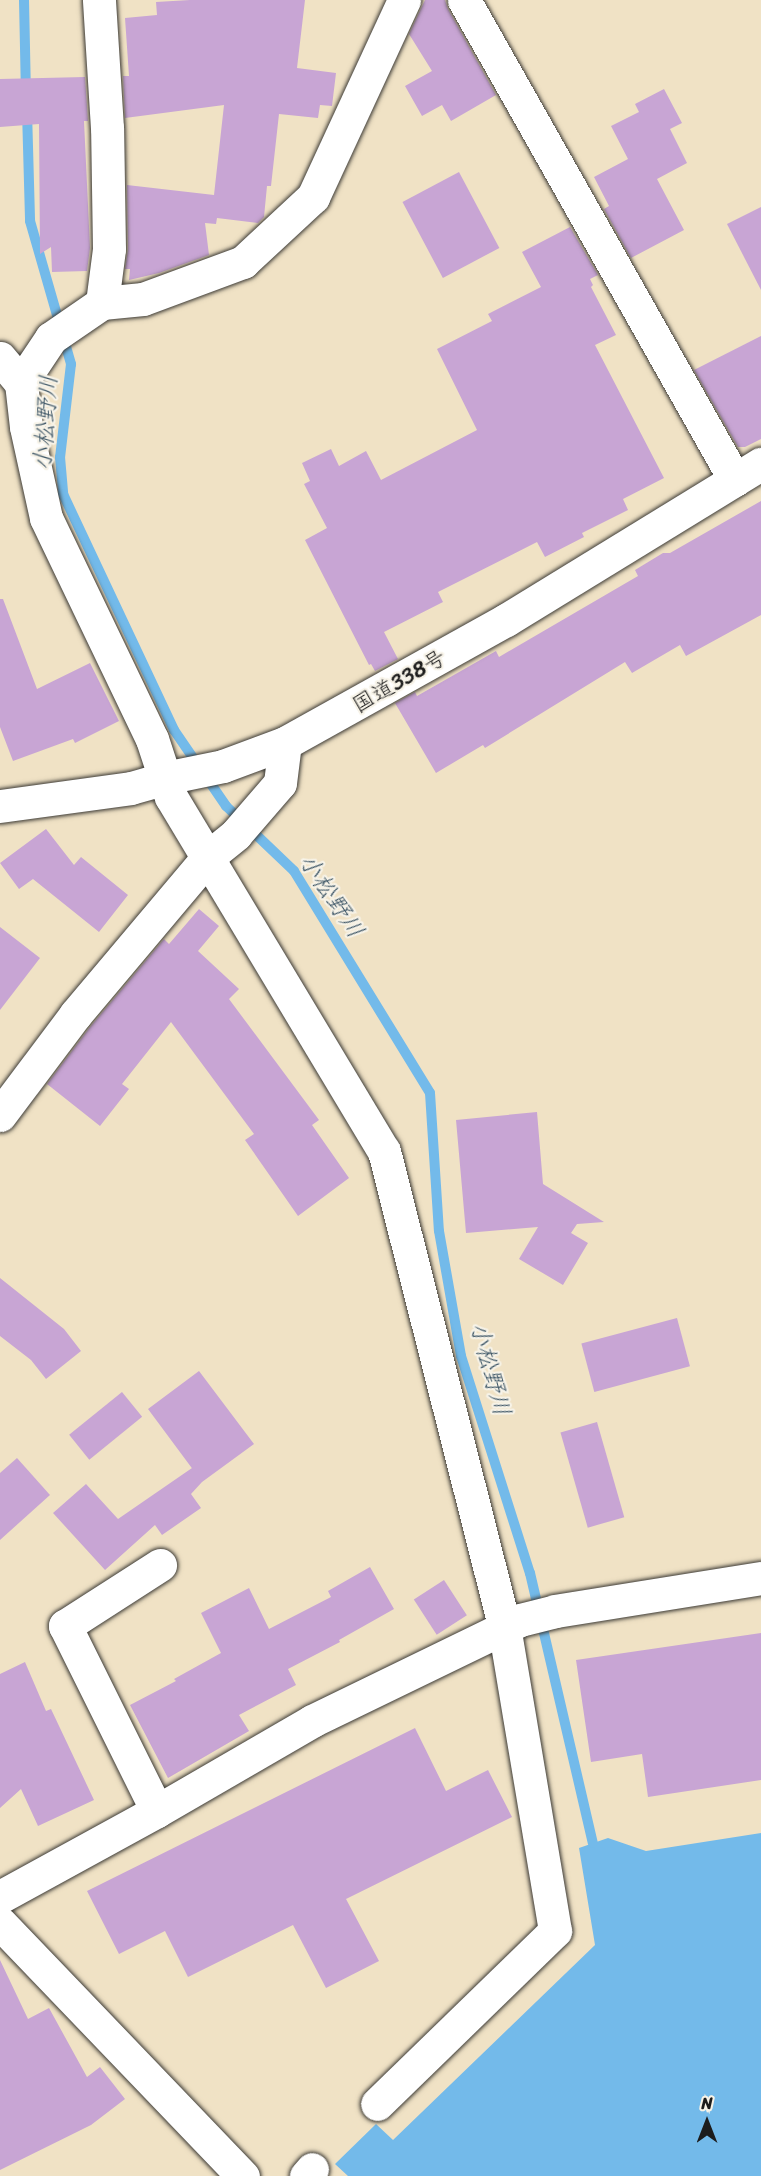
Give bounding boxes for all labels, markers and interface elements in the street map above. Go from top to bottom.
water label: 小松野川 [28,374,64,472]
street label: 国道338号 [348,644,450,718]
water label: 小松野川 [292,848,370,944]
water label: 小松野川 [464,1319,516,1419]
text: N [701,2089,713,2118]
north arrow [677,2092,737,2152]

